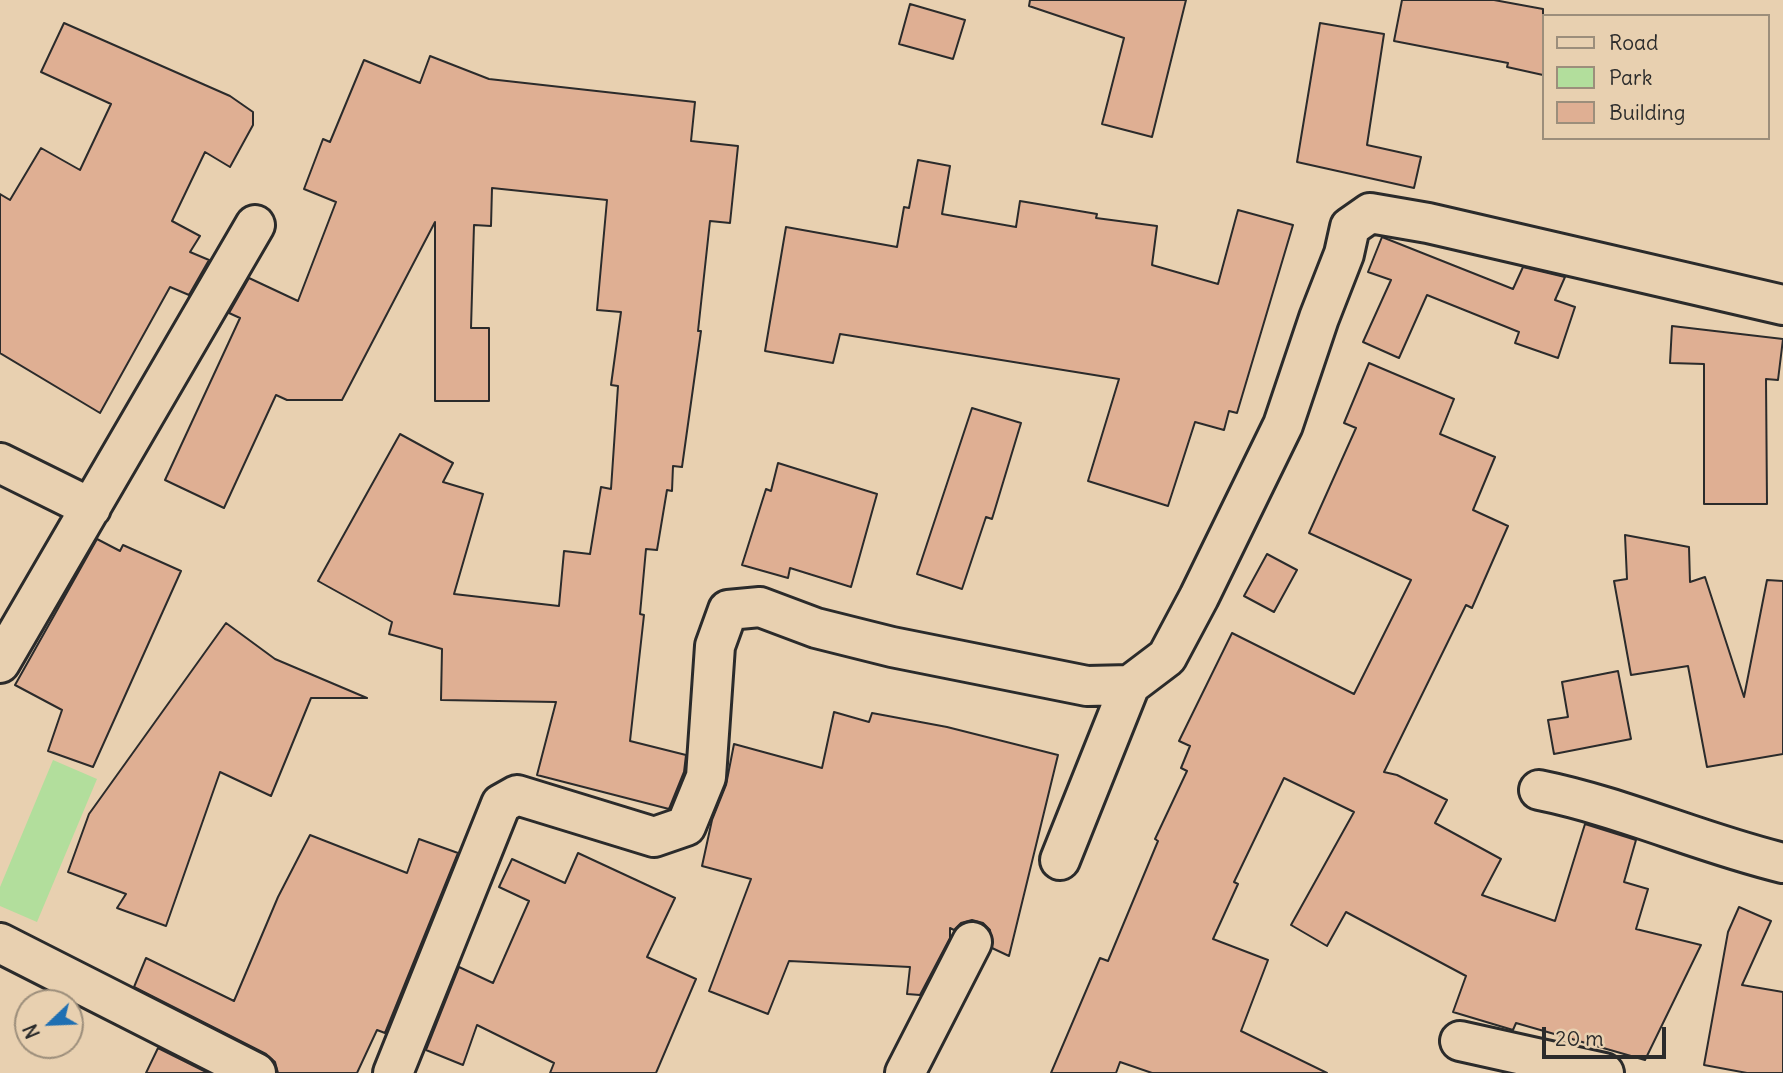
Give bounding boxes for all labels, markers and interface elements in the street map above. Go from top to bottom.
legend [1542,14,1769,140]
text: Road [1609,29,1658,56]
text: Park [1609,64,1652,91]
text: Building [1609,99,1685,126]
north arrow [14,989,84,1059]
scale bar [1545,1014,1669,1058]
text: N [18,1021,45,1042]
text: 20 m [1555,1025,1604,1052]

